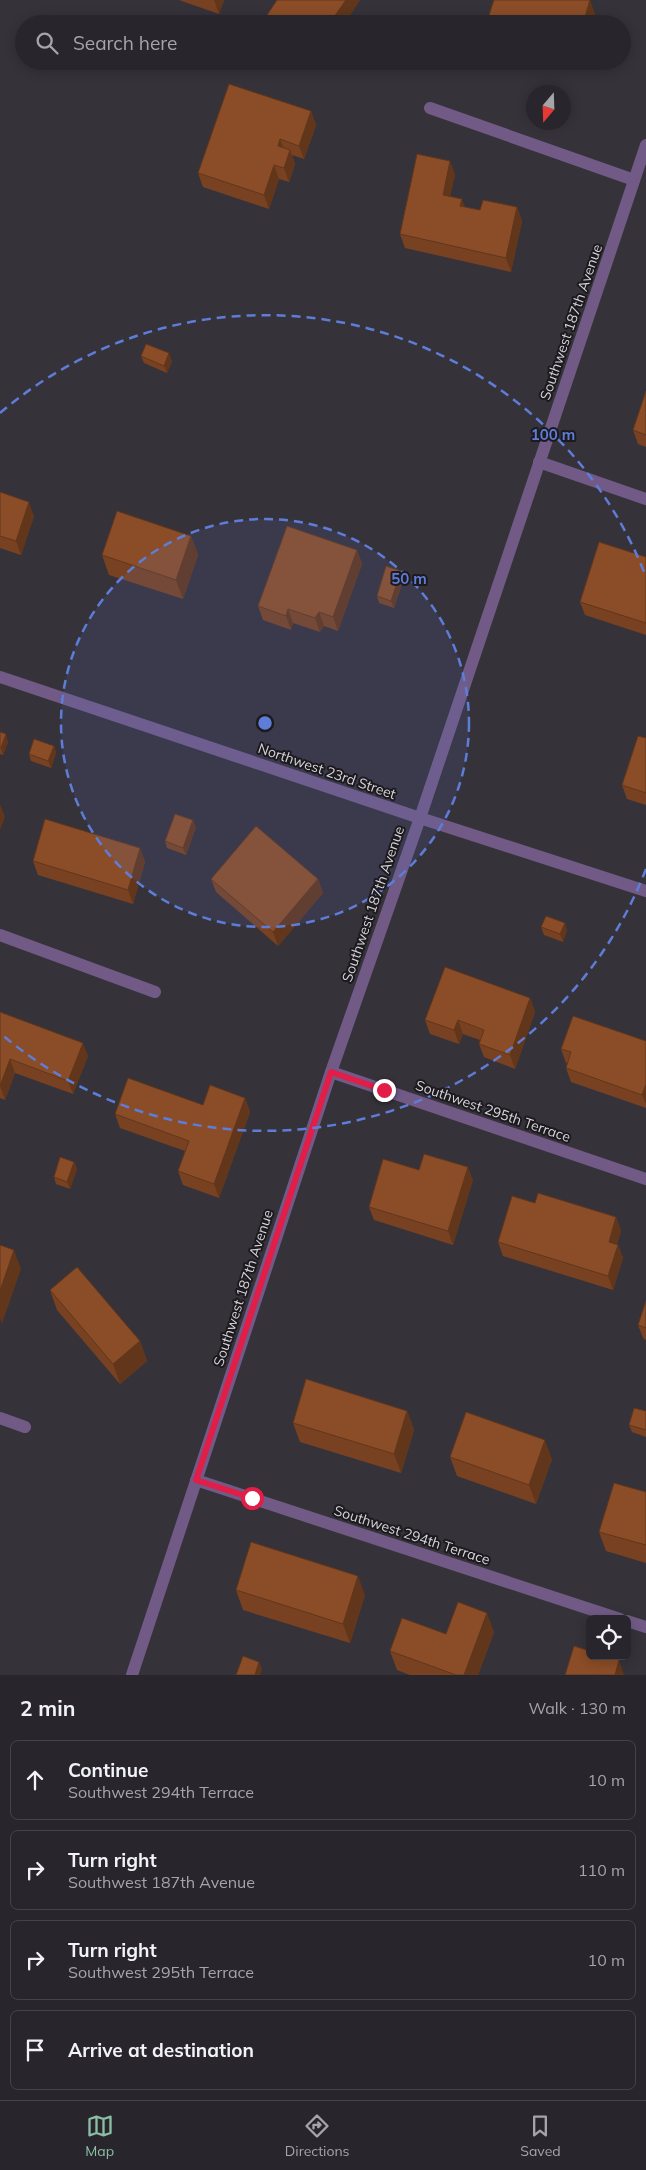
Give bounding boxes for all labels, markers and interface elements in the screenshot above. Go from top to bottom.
search box [15,15,631,70]
icon: search [33,29,61,57]
text: Search here [73,31,177,55]
north arrow [526,85,571,130]
street label: Southwest 187th Avenue [536,242,606,402]
text: 100 m [531,425,575,444]
text: 50 m [391,569,427,588]
centre of rings [256,714,274,732]
street label: Northwest 23rd Street [256,739,398,803]
street label: Southwest 187th Avenue [338,824,408,984]
street label: Southwest 295th Terrace [413,1076,573,1146]
route end [373,1079,396,1102]
street label: Southwest 187th Avenue [209,1207,277,1369]
route start [241,1487,264,1510]
street label: Southwest 294th Terrace [332,1501,492,1569]
map controls [586,1615,631,1660]
button: locate [586,1615,631,1660]
text: 2 min [20,1695,75,1721]
text: Walk · 130 m [528,1698,626,1718]
text: Continue [68,1758,148,1782]
icon: ahead [21,1766,49,1794]
text: 10 m [588,1770,625,1790]
text: Southwest 294th Terrace [68,1782,254,1802]
text: Turn right [68,1848,157,1872]
icon: right [21,1856,49,1884]
text: 110 m [578,1860,625,1880]
text: Southwest 187th Avenue [68,1872,255,1892]
text: Turn right [68,1938,157,1962]
icon: right [21,1946,49,1974]
text: 10 m [588,1950,625,1970]
text: Southwest 295th Terrace [68,1962,254,1982]
icon: arrive [21,2036,49,2064]
text: Arrive at destination [68,2038,254,2062]
tab: Map [85,2112,114,2160]
tab: Directions [285,2112,350,2160]
tab: Saved [520,2112,561,2160]

